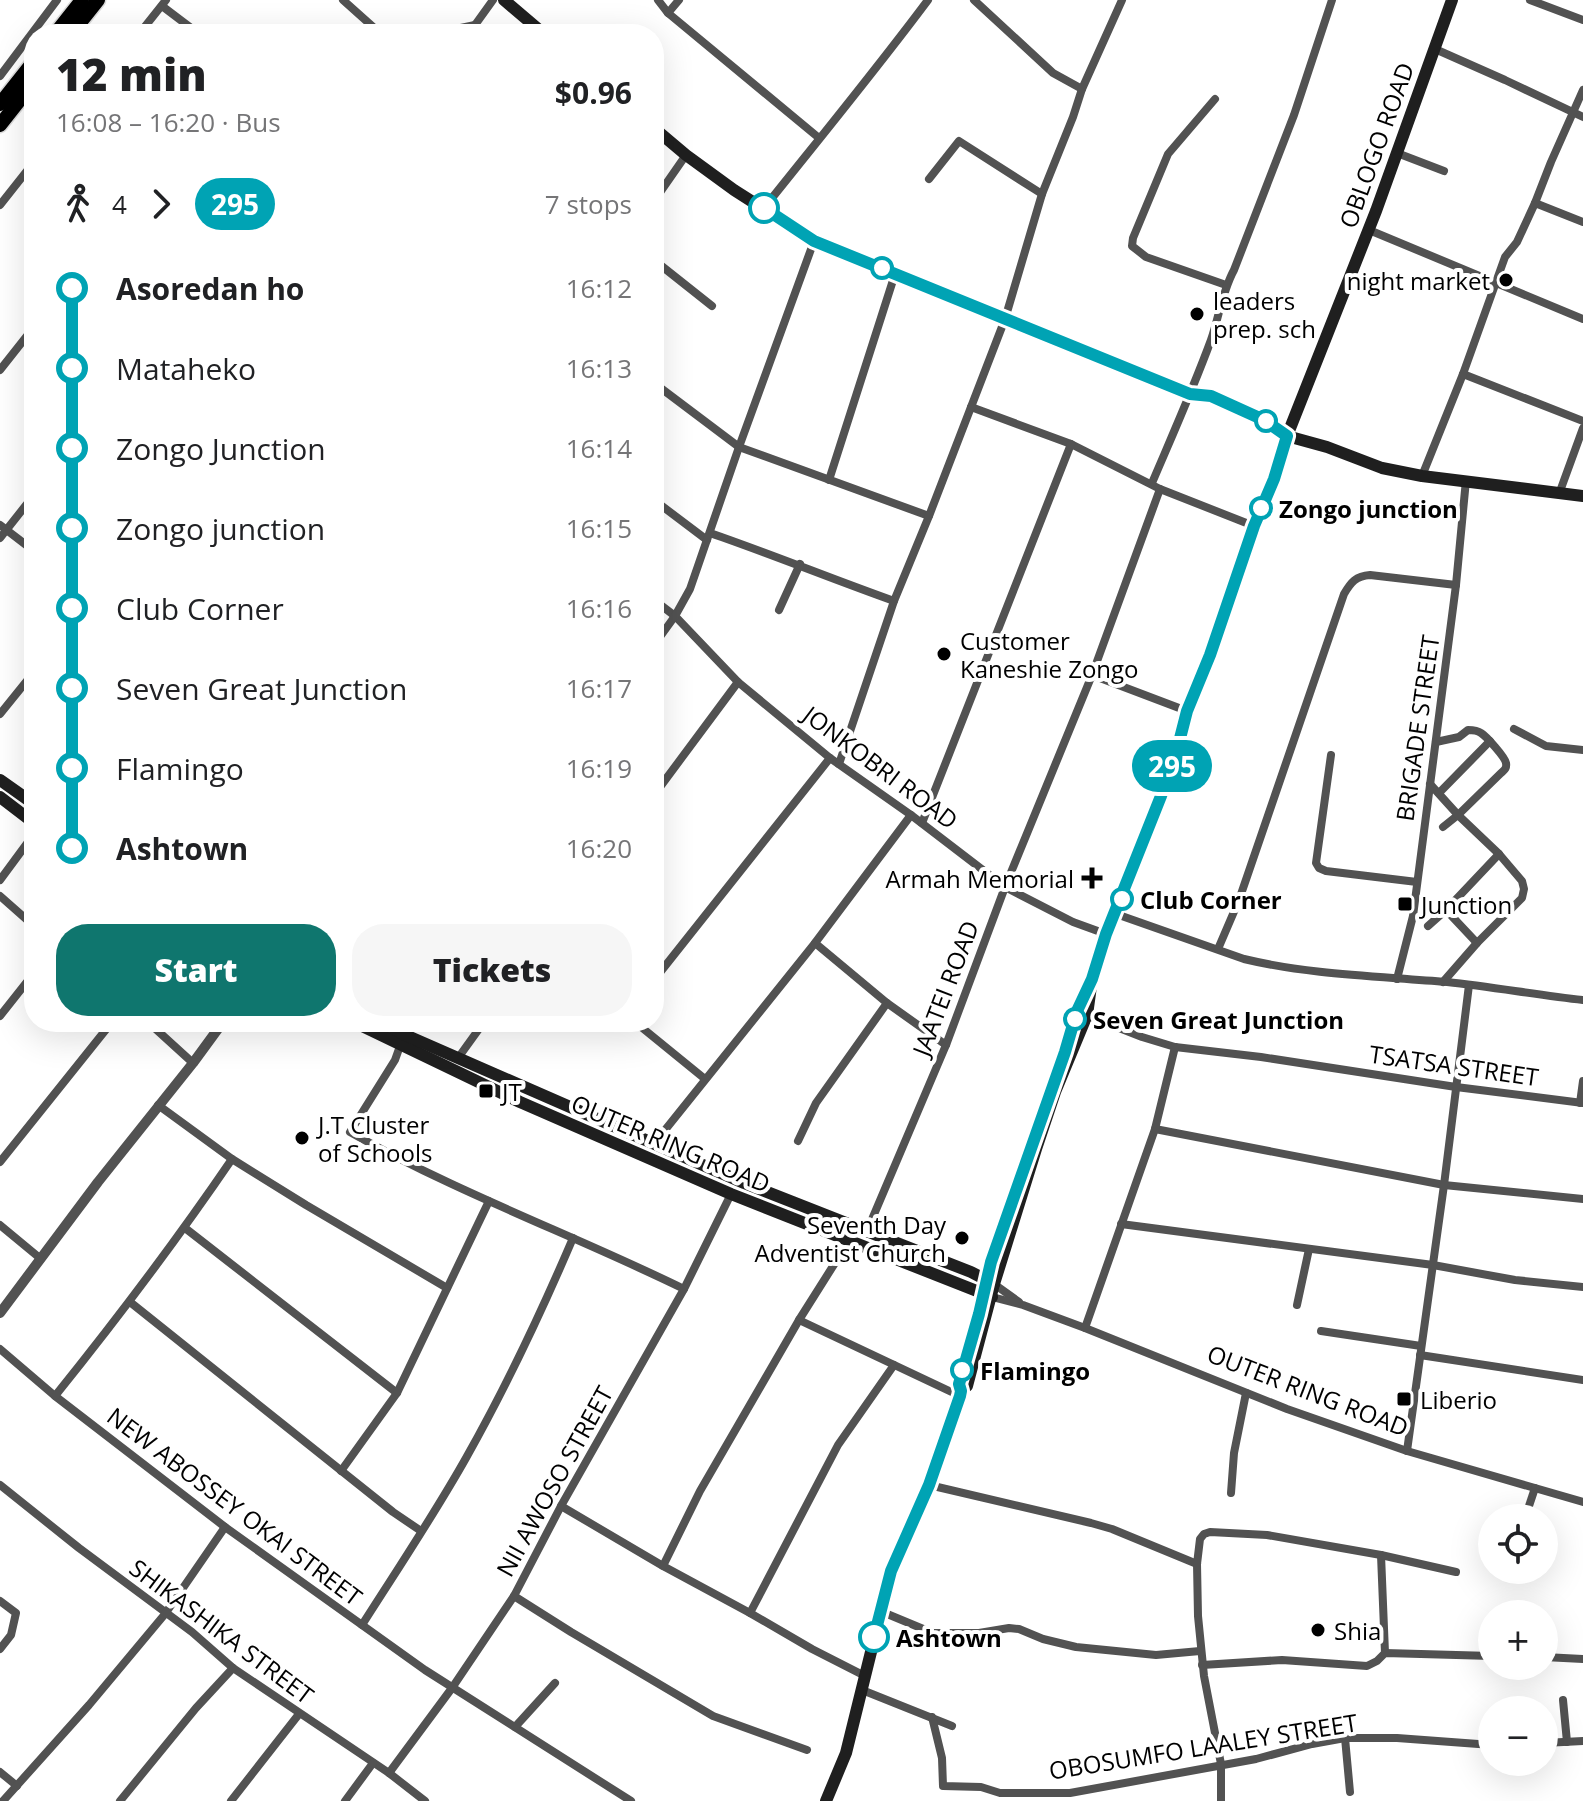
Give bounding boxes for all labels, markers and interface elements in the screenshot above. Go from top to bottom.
text: 12 min [56,44,207,104]
street label: OBLOGO ROAD [1331,58,1421,232]
text: $0.96 [555,72,632,113]
text: 16:08 – 16:20 · Bus [56,104,281,140]
icon: walk [56,182,100,226]
icon: forward [139,182,183,226]
text: 295 [211,185,259,223]
text: 4 [112,186,127,222]
text: 7 stops [545,186,632,222]
unlabelled marker [749,193,779,223]
unlabelled marker [871,257,893,279]
place label: night market [1347,264,1490,297]
text: Asoredan ho [116,268,304,309]
text: 16:12 [566,270,632,306]
marker: night market [1497,271,1515,289]
place label: leaders prep. sch [1213,284,1316,345]
marker: leaders prep. sch [1188,305,1206,323]
text: Mataheko [116,348,256,389]
text: 16:13 [566,350,632,386]
unlabelled marker [1255,410,1277,432]
text: Zongo Junction [116,428,326,469]
text: 16:14 [566,430,632,466]
place label: Zongo junction [1279,492,1458,525]
marker: Zongo junction [1250,497,1272,519]
text: Zongo junction [116,508,325,549]
text: 16:15 [566,510,632,546]
text: Club Corner [116,588,284,629]
text: 16:16 [566,590,632,626]
place label: Customer Kaneshie Zongo [960,624,1139,685]
street label: BRIGADE STREET [1388,633,1446,823]
marker: Customer Kaneshie Zongo [935,645,953,663]
text: Seven Great Junction [116,668,407,709]
text: 16:17 [566,670,632,706]
street label: JONKOBRI ROAD [795,697,965,836]
line badge: 295 [1126,740,1218,792]
text: 295 [1148,747,1196,785]
text: Flamingo [116,748,244,789]
text: 16:19 [566,750,632,786]
text: Ashtown [116,828,248,869]
text: 16:20 [566,830,632,866]
place label: Armah Memorial [886,862,1074,895]
marker: Armah Memorial [1081,867,1103,889]
place label: Club Corner [1140,883,1282,916]
marker: Club Corner [1111,888,1133,910]
place label: Junction [1419,888,1512,921]
marker: Junction [1396,895,1414,913]
street label: JAATEI ROAD [903,916,986,1062]
button: Start [56,924,336,1016]
button: Tickets [352,924,632,1016]
place label: Seven Great Junction [1093,1003,1344,1036]
marker: Seven Great Junction [1064,1008,1086,1030]
street label: TSATSA STREET [1367,1037,1541,1093]
place label: JT [500,1075,522,1108]
marker: JT [477,1082,495,1100]
street label: OUTER RING ROAD [566,1086,776,1200]
place label: J.T Cluster of Schools [316,1108,433,1169]
marker: J.T Cluster of Schools [293,1129,311,1147]
place label: Seventh Day Adventist Church [755,1208,947,1269]
marker: Seventh Day Adventist Church [953,1229,971,1247]
street label: OUTER RING ROAD [1203,1336,1413,1444]
place label: Flamingo [980,1354,1090,1387]
marker: Flamingo [951,1359,973,1381]
street label: NII AWOSO STREET [488,1380,620,1582]
place label: Liberio [1420,1383,1497,1416]
marker: Liberio [1395,1390,1413,1408]
street label: NEW ABOSSEY OKAI STREET [101,1399,369,1613]
map controls [1478,1504,1558,1776]
button: locate [1478,1504,1558,1584]
street label: SHIKASHIKA STREET [123,1551,321,1711]
button: + [1478,1600,1558,1680]
place label: Shia [1334,1614,1381,1647]
place label: Ashtown [896,1621,1002,1654]
marker: Shia [1309,1621,1327,1639]
marker: Ashtown [859,1622,889,1652]
button: − [1478,1696,1558,1776]
street label: OBOSUMFO LAALEY STREET [1046,1705,1360,1787]

